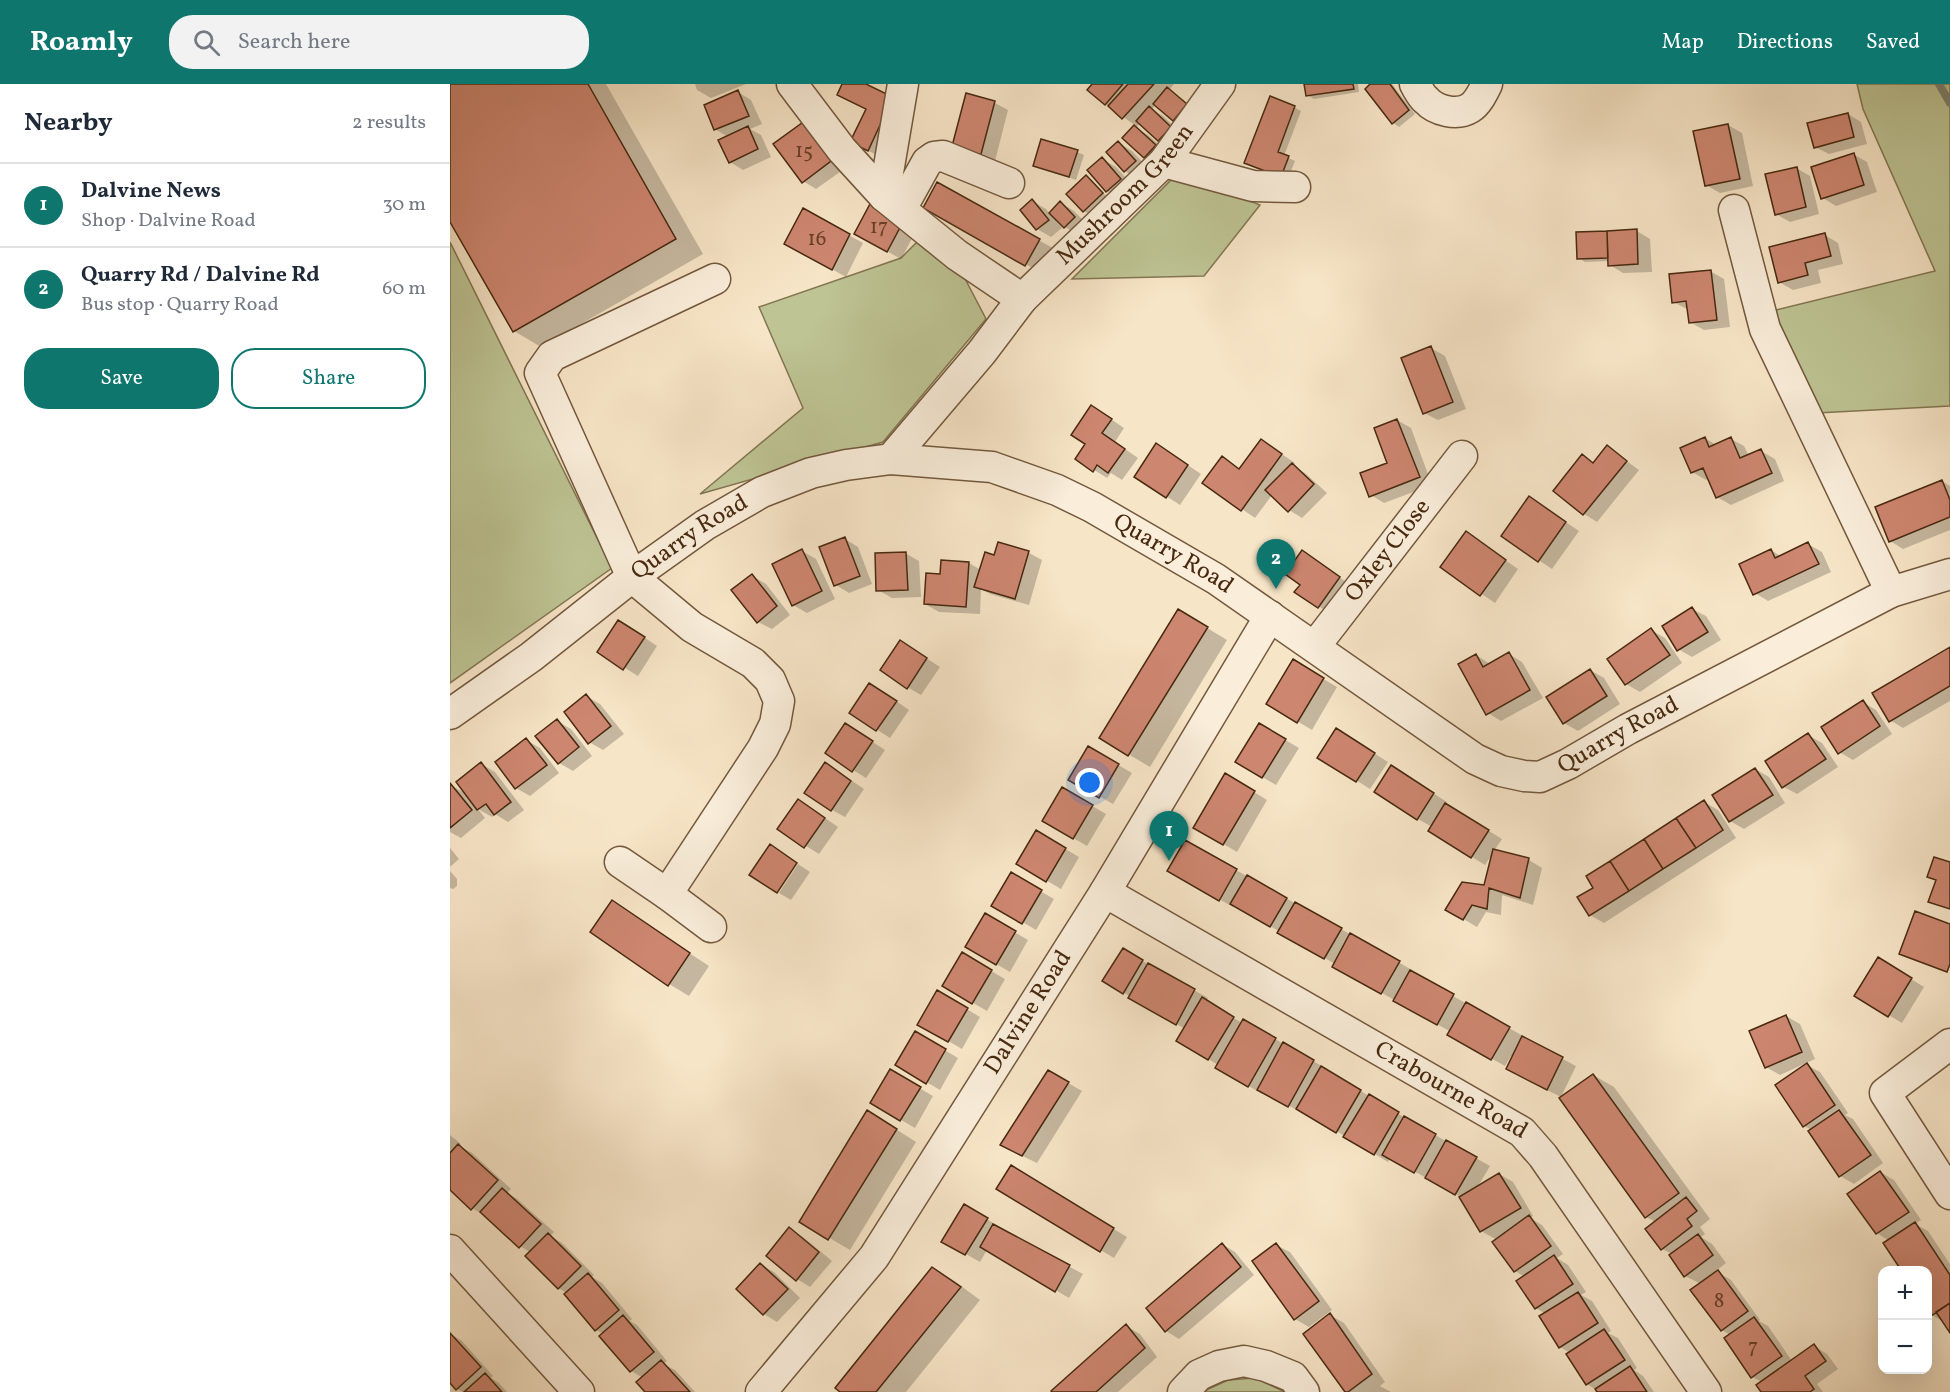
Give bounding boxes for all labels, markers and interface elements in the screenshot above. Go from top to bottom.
search box [169,15,589,69]
text: Roamly [30,23,133,62]
icon: search [190,26,223,59]
text: Search here [238,27,350,58]
text: Map [1662,28,1704,57]
text: Directions [1737,28,1833,57]
text: Saved [1866,28,1920,57]
text: Nearby [24,105,113,141]
text: 2 results [352,109,426,137]
street label: Mushroom Green [1049,117,1203,274]
house number: 15 [795,137,813,166]
text: Dalvine News [81,176,221,207]
text: 1 [39,191,48,219]
text: 30 m [382,191,426,219]
text: Shop · Dalvine Road [81,207,256,235]
house number: 17 [870,213,888,242]
house number: 16 [808,225,826,254]
text: Quarry Rd / Dalvine Rd [81,260,320,291]
text: 2 [38,275,49,303]
text: 60 m [382,275,426,303]
text: Bus stop · Quarry Road [81,291,279,319]
button: Save [24,348,219,409]
button: Share [231,348,426,409]
street label: Quarry Road [624,486,755,589]
street label: Oxley Close [1337,492,1439,610]
street label: Quarry Road [1106,506,1240,603]
pin: 2 [1256,540,1296,589]
street label: Quarry Road [1552,688,1685,783]
your location [1075,768,1104,797]
pin: 1 [1150,812,1188,861]
street label: Dalvine Road [976,944,1081,1082]
street label: Crabourne Road [1368,1033,1534,1149]
map controls [1878,1266,1932,1374]
button: + [1878,1266,1932,1320]
house number: 8 [1714,1287,1724,1316]
button: − [1878,1320,1932,1374]
house number: 7 [1748,1333,1758,1362]

